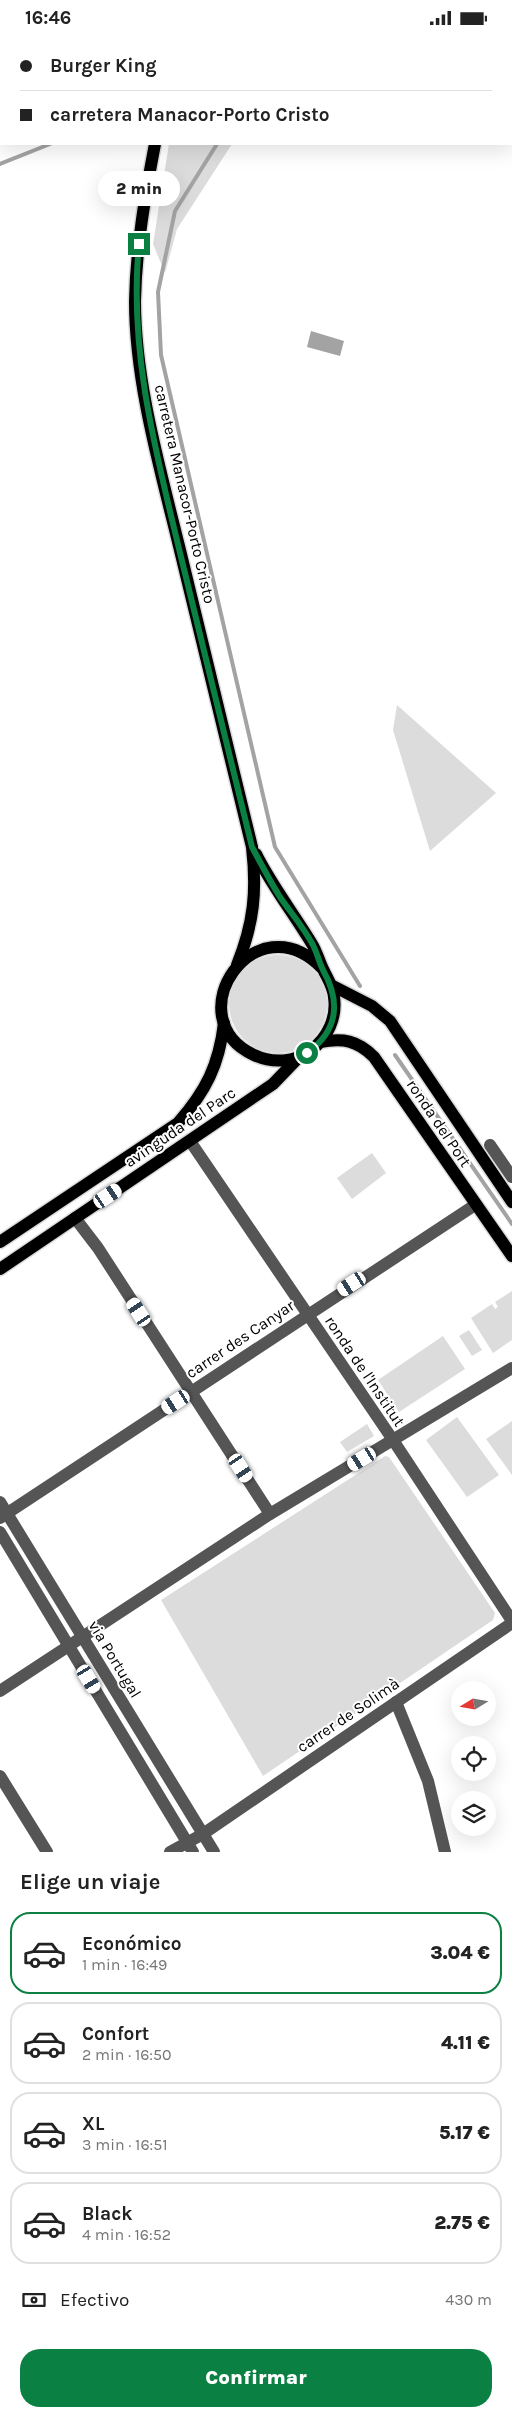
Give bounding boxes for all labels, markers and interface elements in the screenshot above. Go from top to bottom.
text: 16:46 [25,7,71,29]
text: Burger King [50,55,156,77]
text: carretera Manacor-Porto Cristo [50,104,329,126]
callout: 2 min [98,171,180,207]
text: 2 min [116,179,162,198]
route end [128,233,150,255]
street label: carretera Manacor-Porto Cristo [151,383,219,605]
route start [296,1042,318,1064]
street label: ronda del Port [403,1076,475,1170]
street label: avinguda del Parc [121,1083,239,1171]
car [91,1181,124,1211]
car [335,1270,368,1298]
car [124,1295,153,1329]
street label: carrer des Canyar [182,1296,298,1382]
street label: ronda de l'Institut [321,1312,409,1430]
car [159,1388,192,1416]
car [345,1445,378,1473]
car [226,1451,255,1485]
street label: via Portugal [84,1617,146,1701]
car [74,1662,103,1696]
street label: carrer de Solimà [293,1674,403,1756]
north arrow [451,1681,496,1726]
map controls [451,1681,496,1836]
button: locate [451,1736,496,1781]
button: layers [451,1791,496,1836]
text: Elige un viaje [20,1869,160,1895]
icon: car [22,1931,67,1976]
text: Económico [82,1933,182,1955]
text: 3.04 € [430,1942,490,1964]
text: 1 min · 16:49 [82,1955,167,1974]
icon: car [22,2021,67,2066]
text: Confort [82,2023,149,2045]
text: 4.11 € [441,2032,490,2054]
text: 2 min · 16:50 [82,2045,172,2064]
icon: car [22,2111,67,2156]
text: XL [82,2113,104,2135]
text: 5.17 € [439,2122,490,2144]
text: 3 min · 16:51 [82,2135,168,2154]
icon: car [22,2201,67,2246]
text: Black [82,2203,133,2225]
text: 2.75 € [434,2212,490,2234]
text: 4 min · 16:52 [82,2225,171,2244]
icon: cash [20,2286,48,2314]
text: Efectivo [60,2289,129,2311]
text: 430 m [445,2290,492,2309]
button: Confirmar [20,2349,492,2407]

